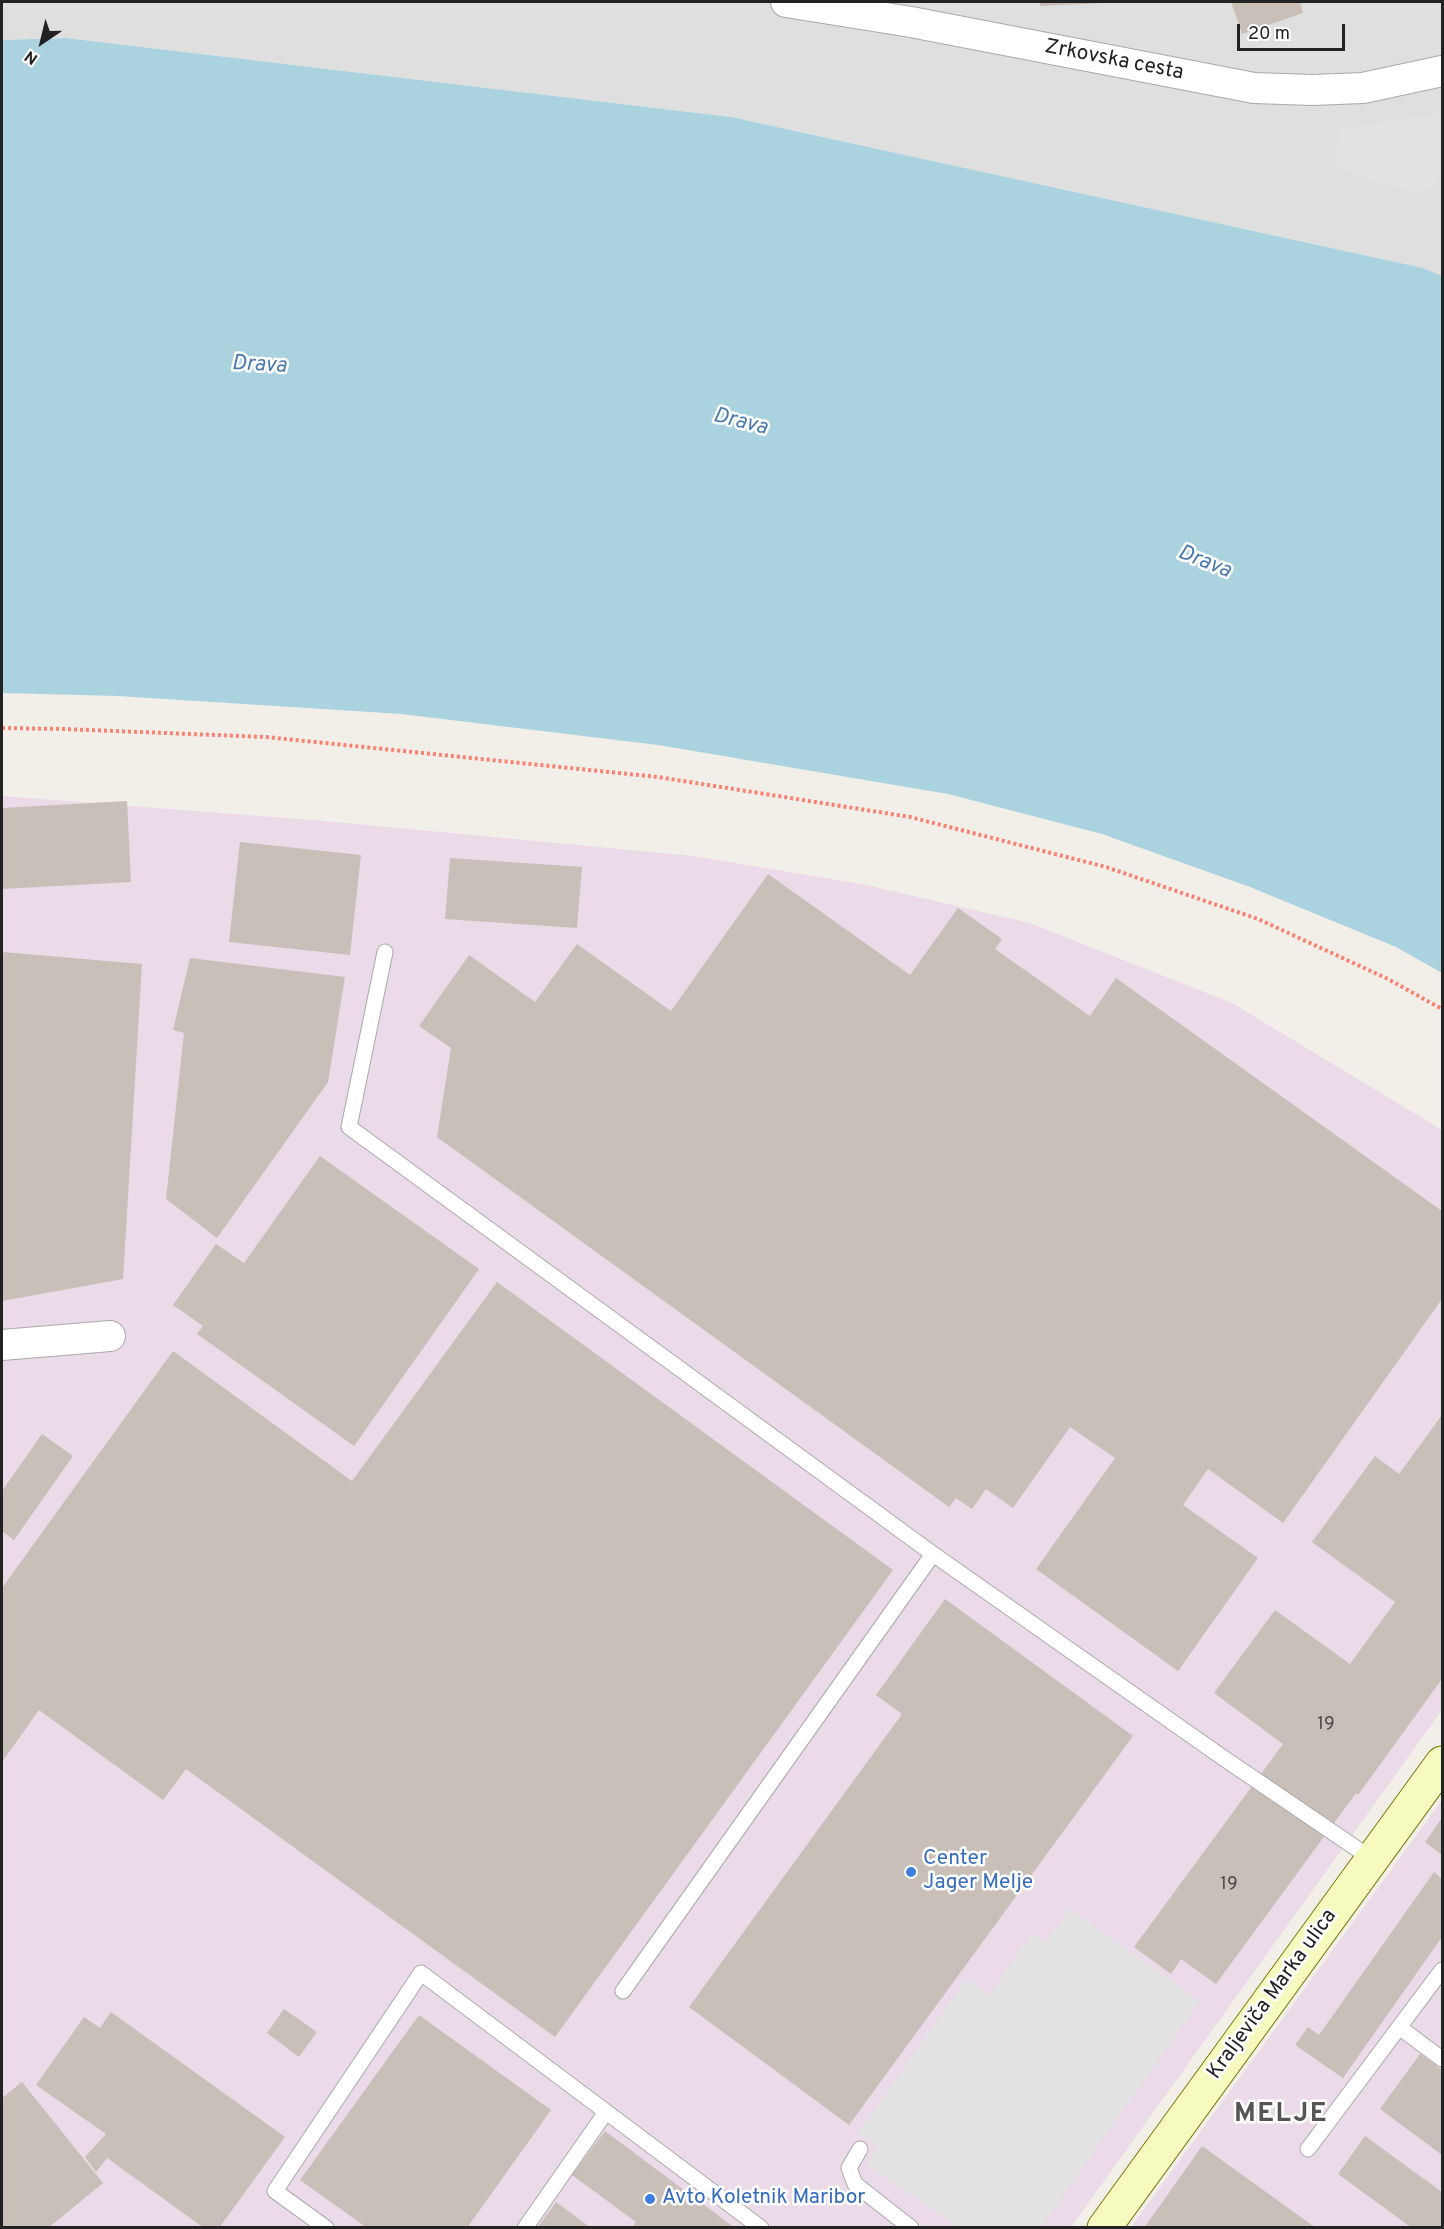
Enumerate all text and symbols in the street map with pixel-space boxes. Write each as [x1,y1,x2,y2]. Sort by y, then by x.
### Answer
north arrow [12,12,72,72]
scale bar [1240,12,1348,50]
text: 20 m [1248,23,1290,46]
street label: Zrkovska cesta [1042,35,1186,87]
text: N [21,45,42,68]
water label: Drava [231,351,287,381]
water label: Drava [710,404,770,442]
water label: Drava [1173,540,1235,586]
house number: 19 [1317,1714,1335,1736]
place label: Center Jager Melje [923,1847,1033,1897]
marker: Center Jager Melje [904,1865,918,1879]
house number: 19 [1220,1874,1238,1896]
street label: Kraljeviča Marka ulica [1203,1905,1343,2085]
district label: MELJE [1234,2100,1328,2132]
place label: Avto Koletnik Maribor [662,2186,865,2212]
marker: Avto Koletnik Maribor [643,2192,657,2206]

